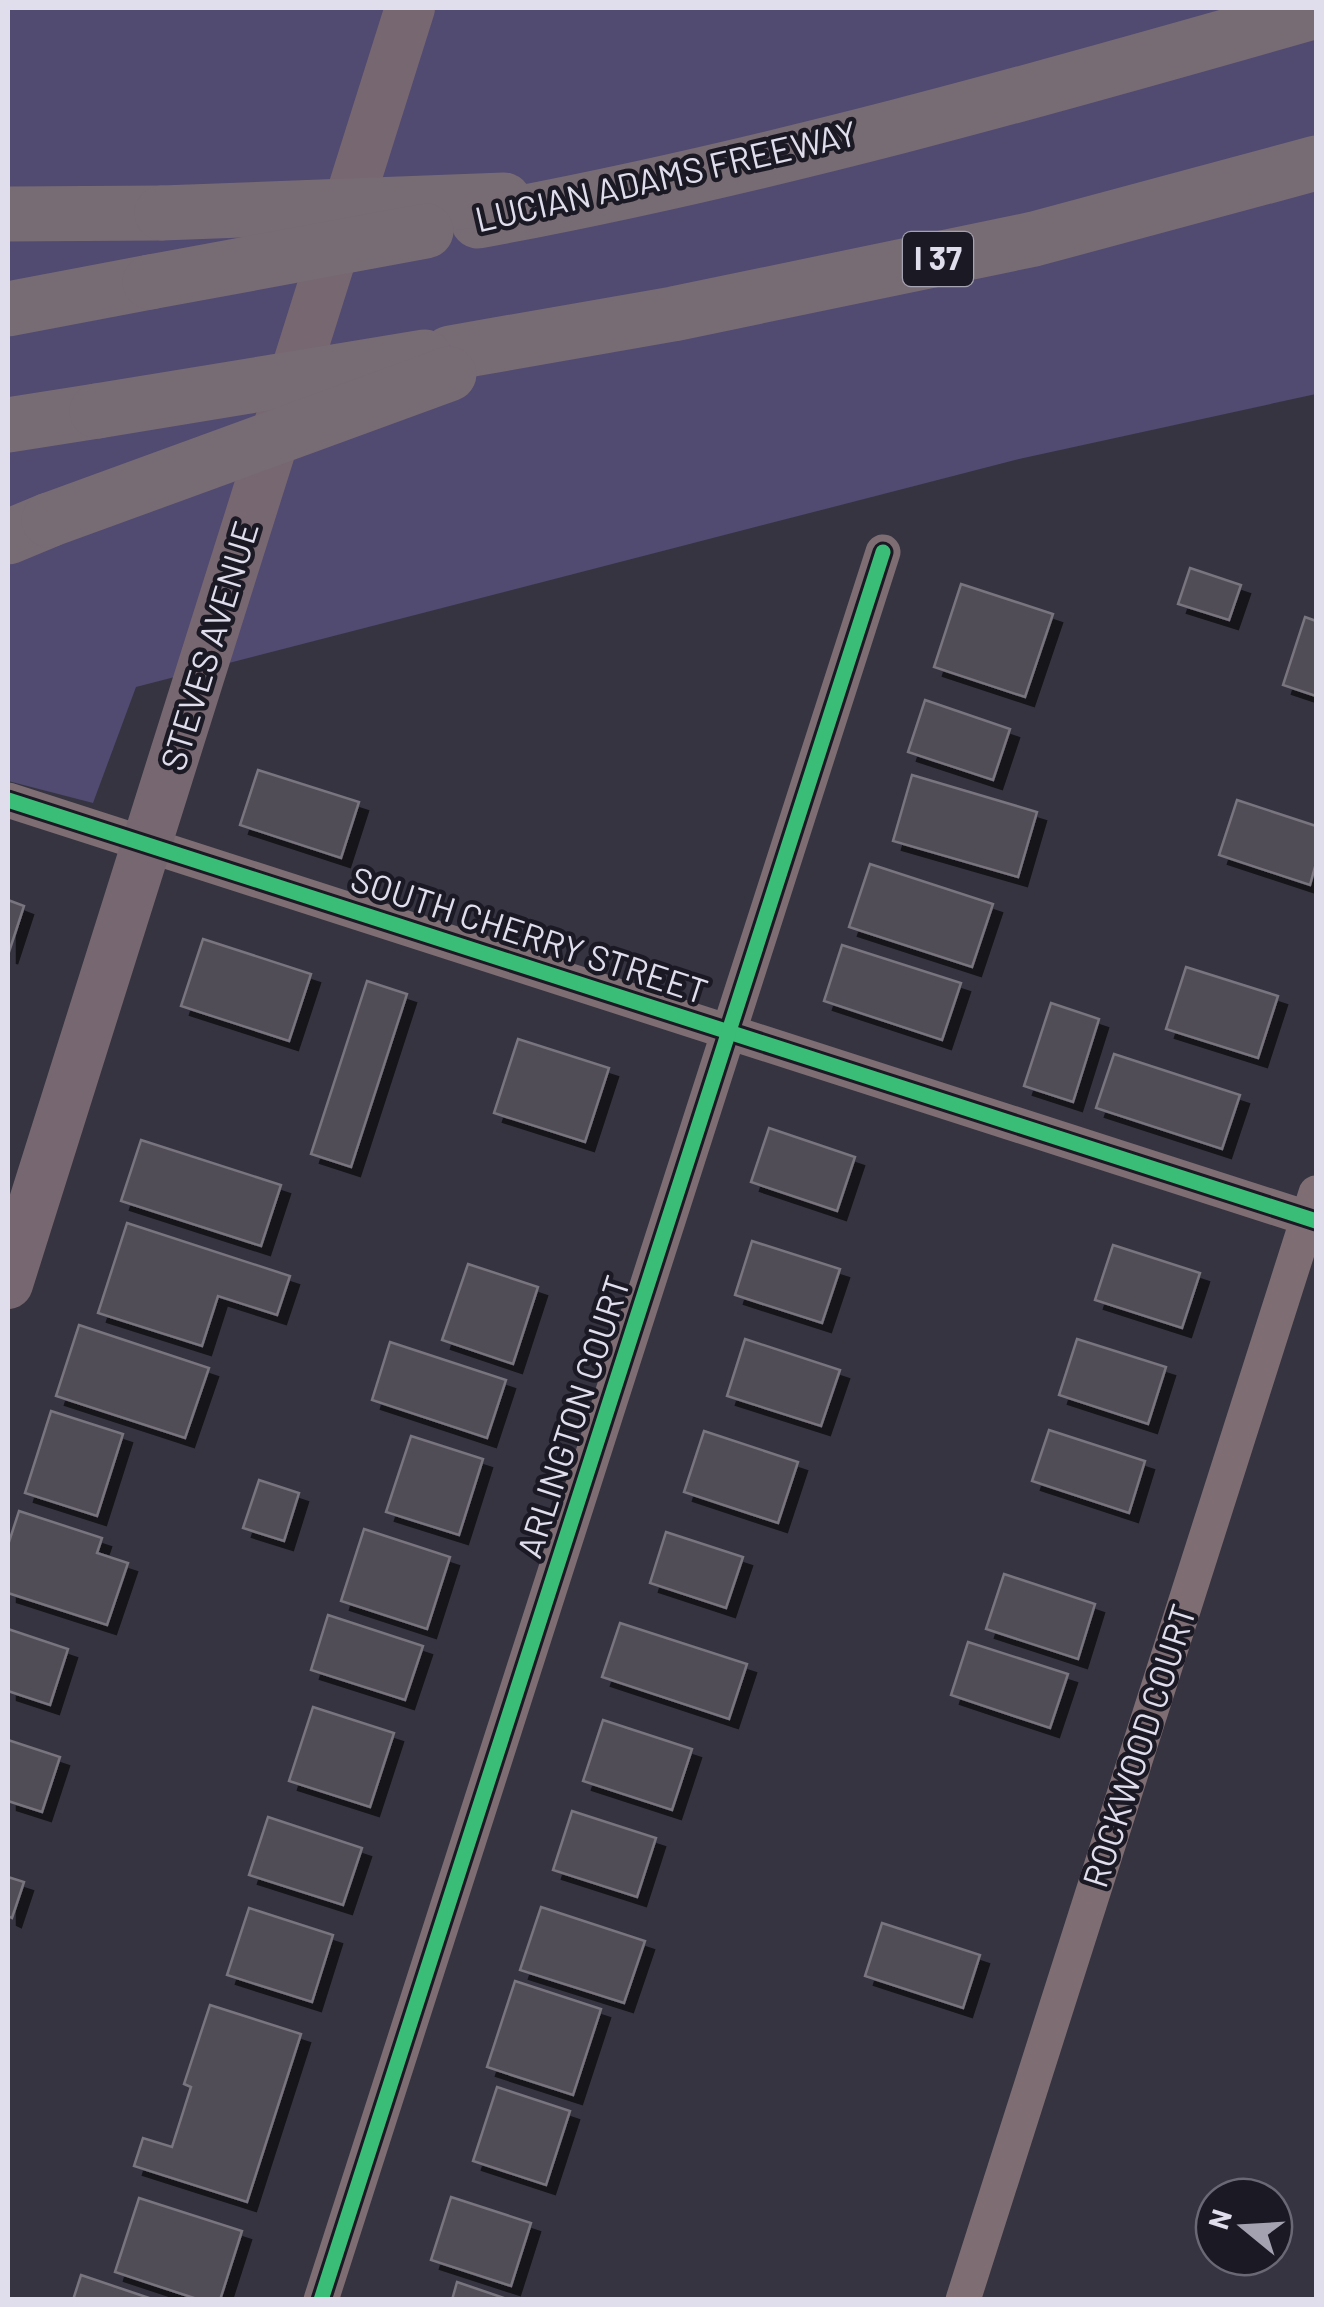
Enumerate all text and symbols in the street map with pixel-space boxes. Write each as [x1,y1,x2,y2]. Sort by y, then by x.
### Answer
street label: LUCIAN ADAMS FREEWAY [471,111,860,239]
road number: I 37 [903,232,973,286]
street label: STEVES AVENUE [150,516,266,775]
street label: SOUTH CHERRY STREET [346,857,713,1012]
street label: ARLINGTON COURT [507,1270,638,1563]
street label: ROCKWOOD COURT [1073,1599,1204,1892]
north arrow [1194,2177,1294,2277]
text: N [1200,2205,1238,2233]

